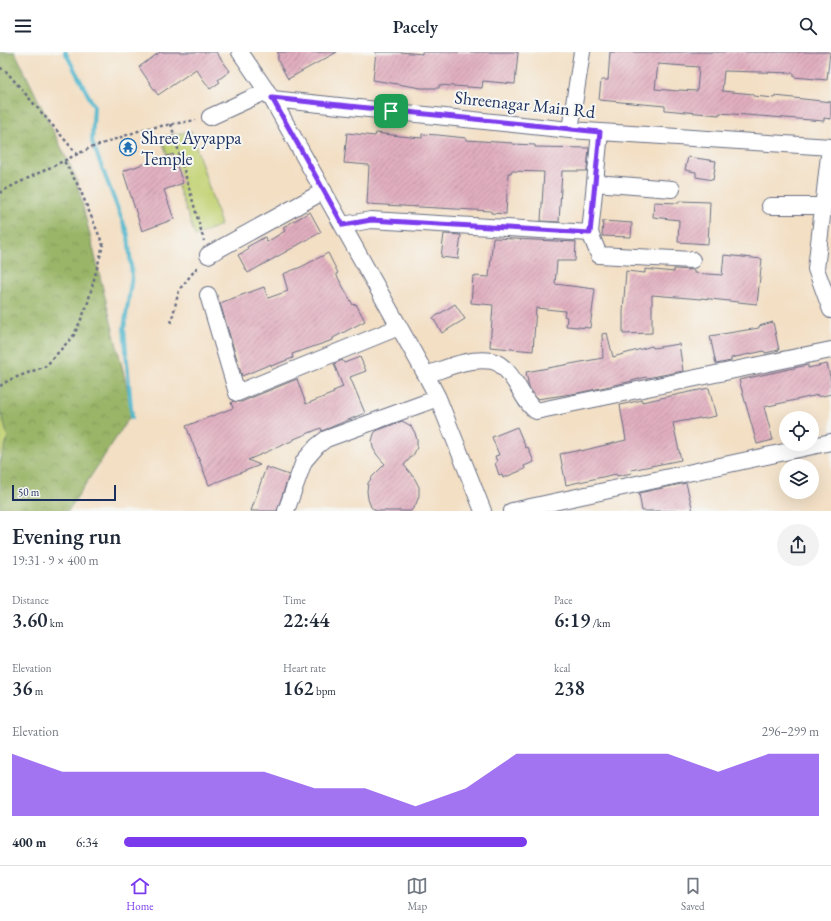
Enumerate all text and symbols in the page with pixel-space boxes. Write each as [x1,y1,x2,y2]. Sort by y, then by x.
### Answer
icon: menu [12,15,34,37]
text: Pacely [393,15,438,38]
icon: search [797,15,819,37]
street label: Shreenagar Main Rd [454,85,597,123]
pin [374,94,408,128]
icon: arrive [380,100,402,122]
place label: Shree Ayyappa Temple [141,126,242,170]
temple icon: Shree Ayyappa Temple [118,137,138,157]
map controls [779,411,819,499]
button: locate [779,411,819,451]
button: layers [779,459,819,499]
scale bar [12,483,116,502]
text: 50 m [18,485,39,499]
text: Evening run [12,522,121,551]
button: share [777,524,819,566]
text: 19:31 · 9 × 400 m [12,552,99,569]
text: Distance [12,593,49,607]
text: Time [283,593,306,607]
text: Pace [554,593,572,607]
text: 3.60 [12,607,48,633]
text: 22:44 [283,607,329,633]
text: 6:19 [554,607,590,633]
text: km [48,616,64,630]
text: /km [590,616,611,630]
text: Elevation [12,661,52,675]
text: Heart rate [283,661,326,675]
text: kcal [554,661,571,675]
text: 36 [12,675,33,701]
text: 162 [283,675,314,701]
text: 238 [554,675,585,701]
text: m [33,684,43,698]
text: bpm [314,684,336,698]
text: Elevation [12,723,59,740]
text: 296–299 m [762,723,819,740]
text: 400 m [12,834,46,851]
text: 6:34 [76,834,98,851]
tab: Home [126,875,154,913]
tab: Map [406,875,428,913]
tab: Saved [681,875,705,913]

